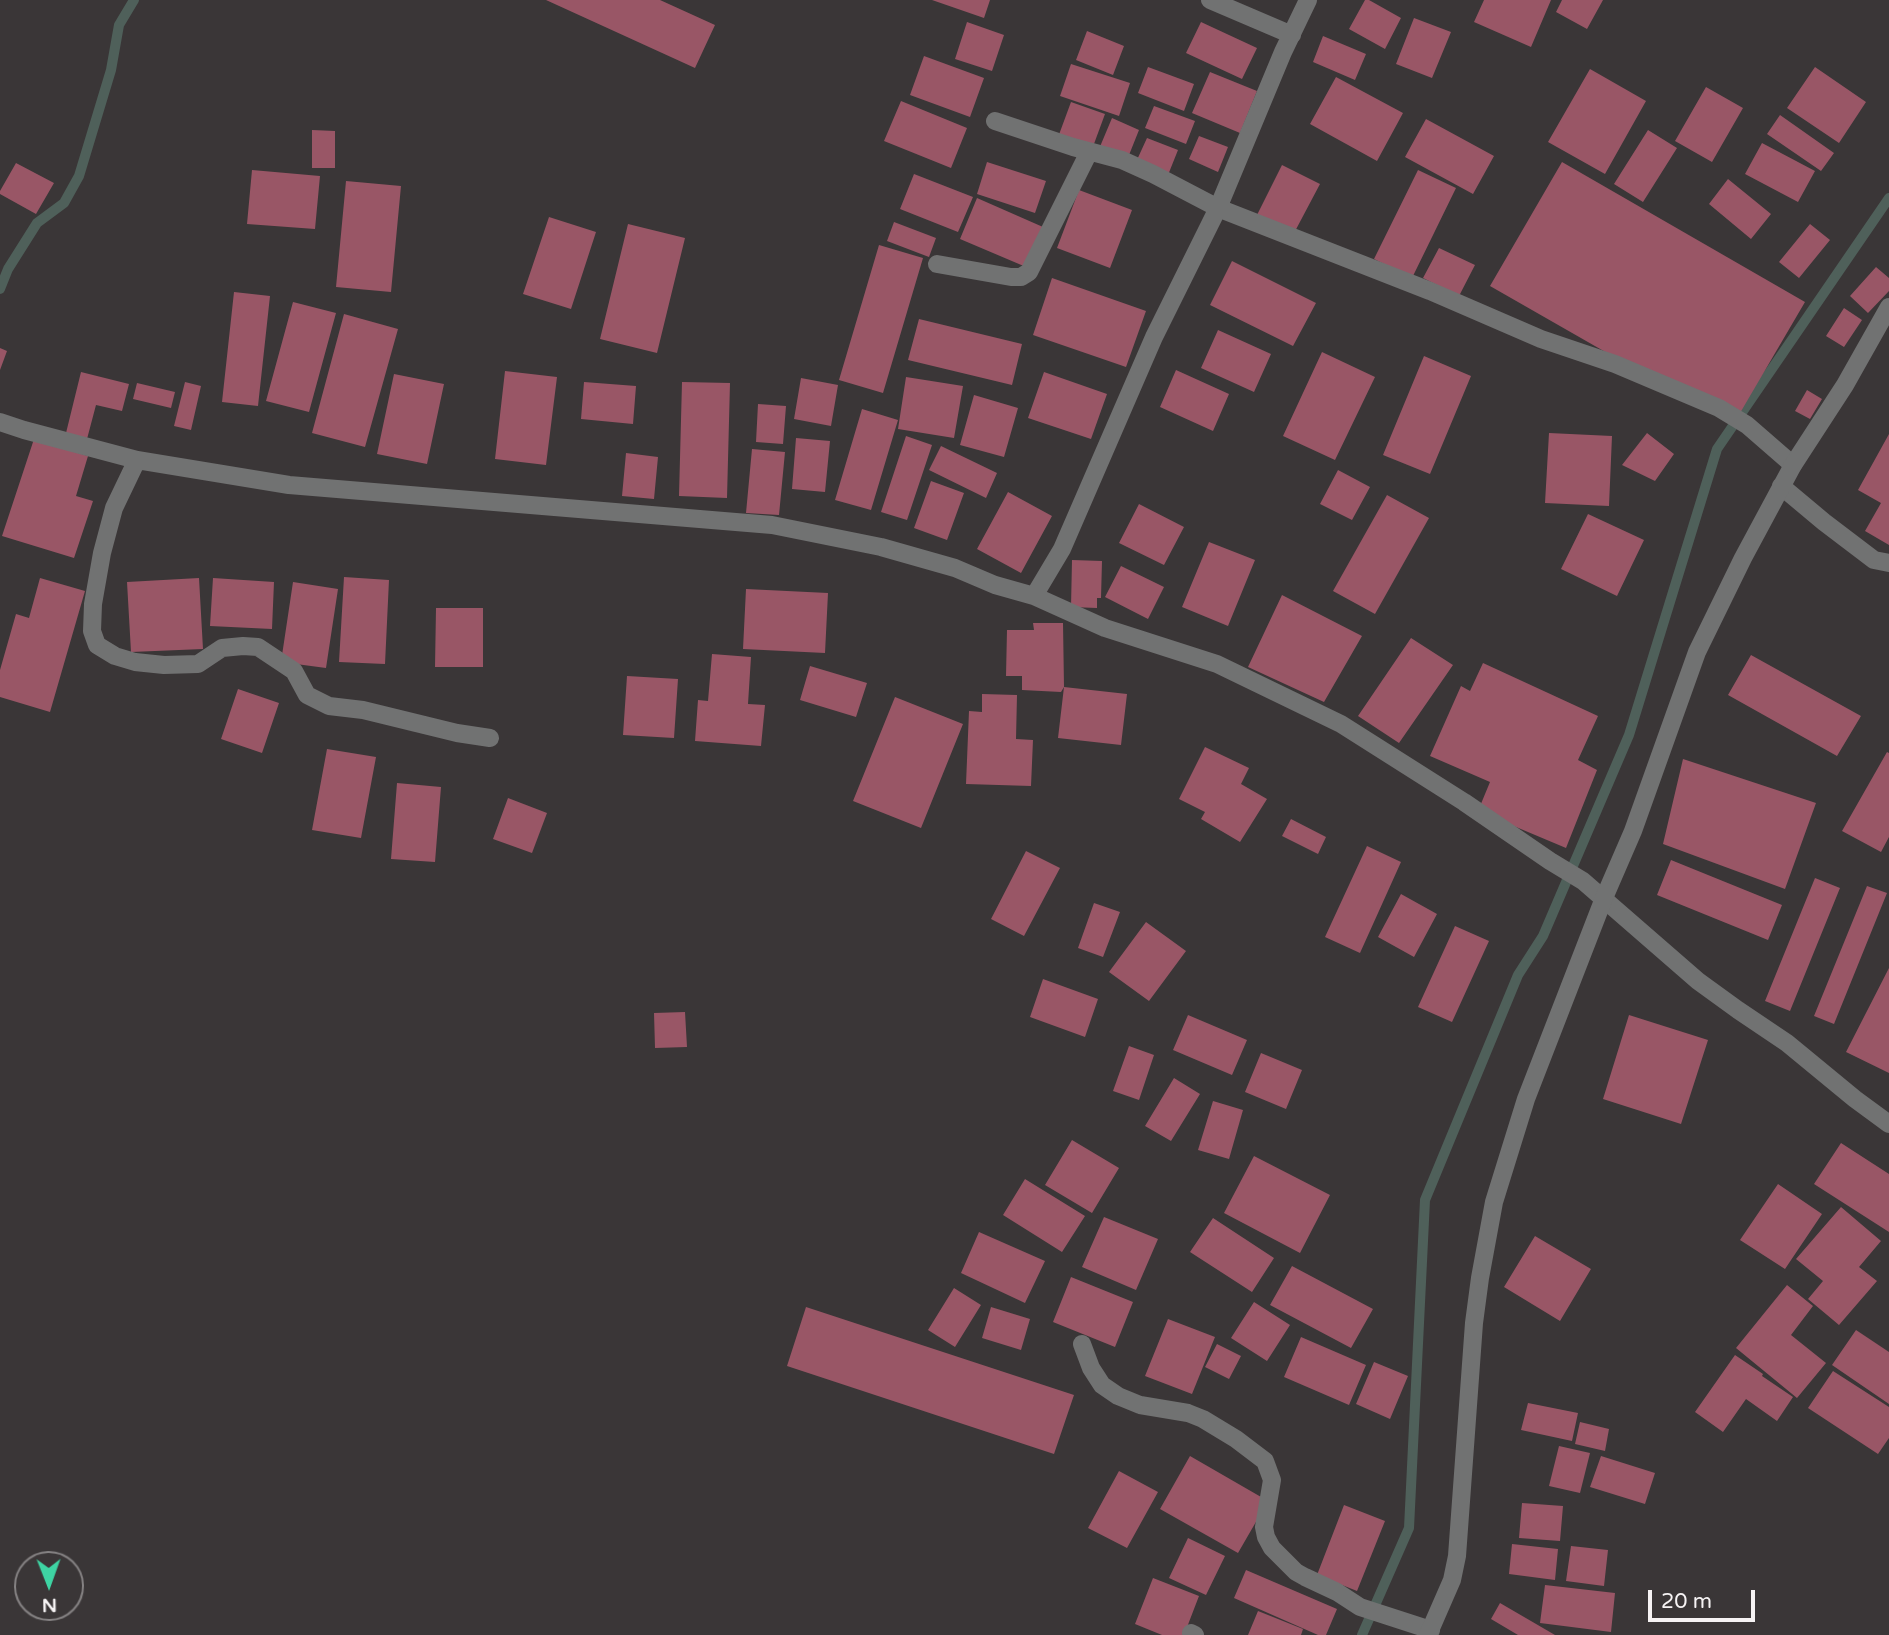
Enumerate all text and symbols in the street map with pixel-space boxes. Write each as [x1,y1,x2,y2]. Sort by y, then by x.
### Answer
north arrow [14,1551,84,1621]
scale bar [1651,1576,1758,1620]
text: 20 m [1661,1589,1712,1614]
text: N [42,1594,57,1616]

